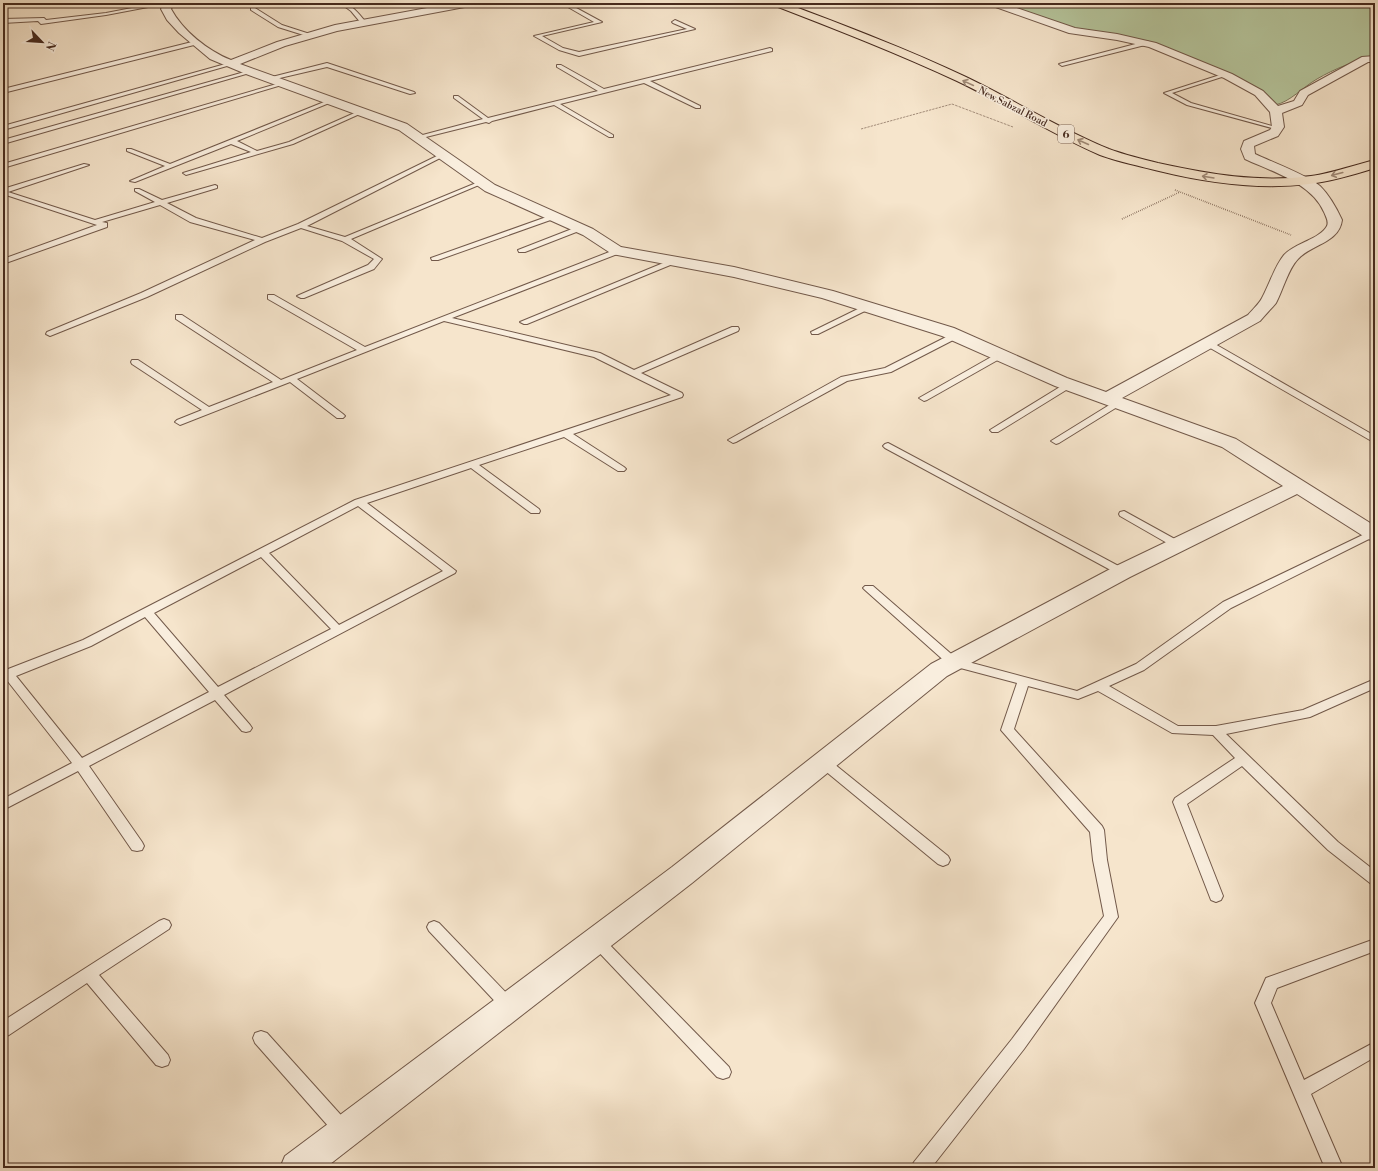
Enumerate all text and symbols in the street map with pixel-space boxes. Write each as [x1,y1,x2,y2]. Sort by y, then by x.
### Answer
north arrow [22,22,62,62]
text: N [42,39,58,53]
one-way arrow [962,79,974,86]
street label: New Sabzal Road [976,84,1049,130]
road number: 6 [1058,125,1074,143]
one-way arrow [1078,138,1090,146]
one-way arrow [1331,171,1344,178]
one-way arrow [1202,173,1215,181]

